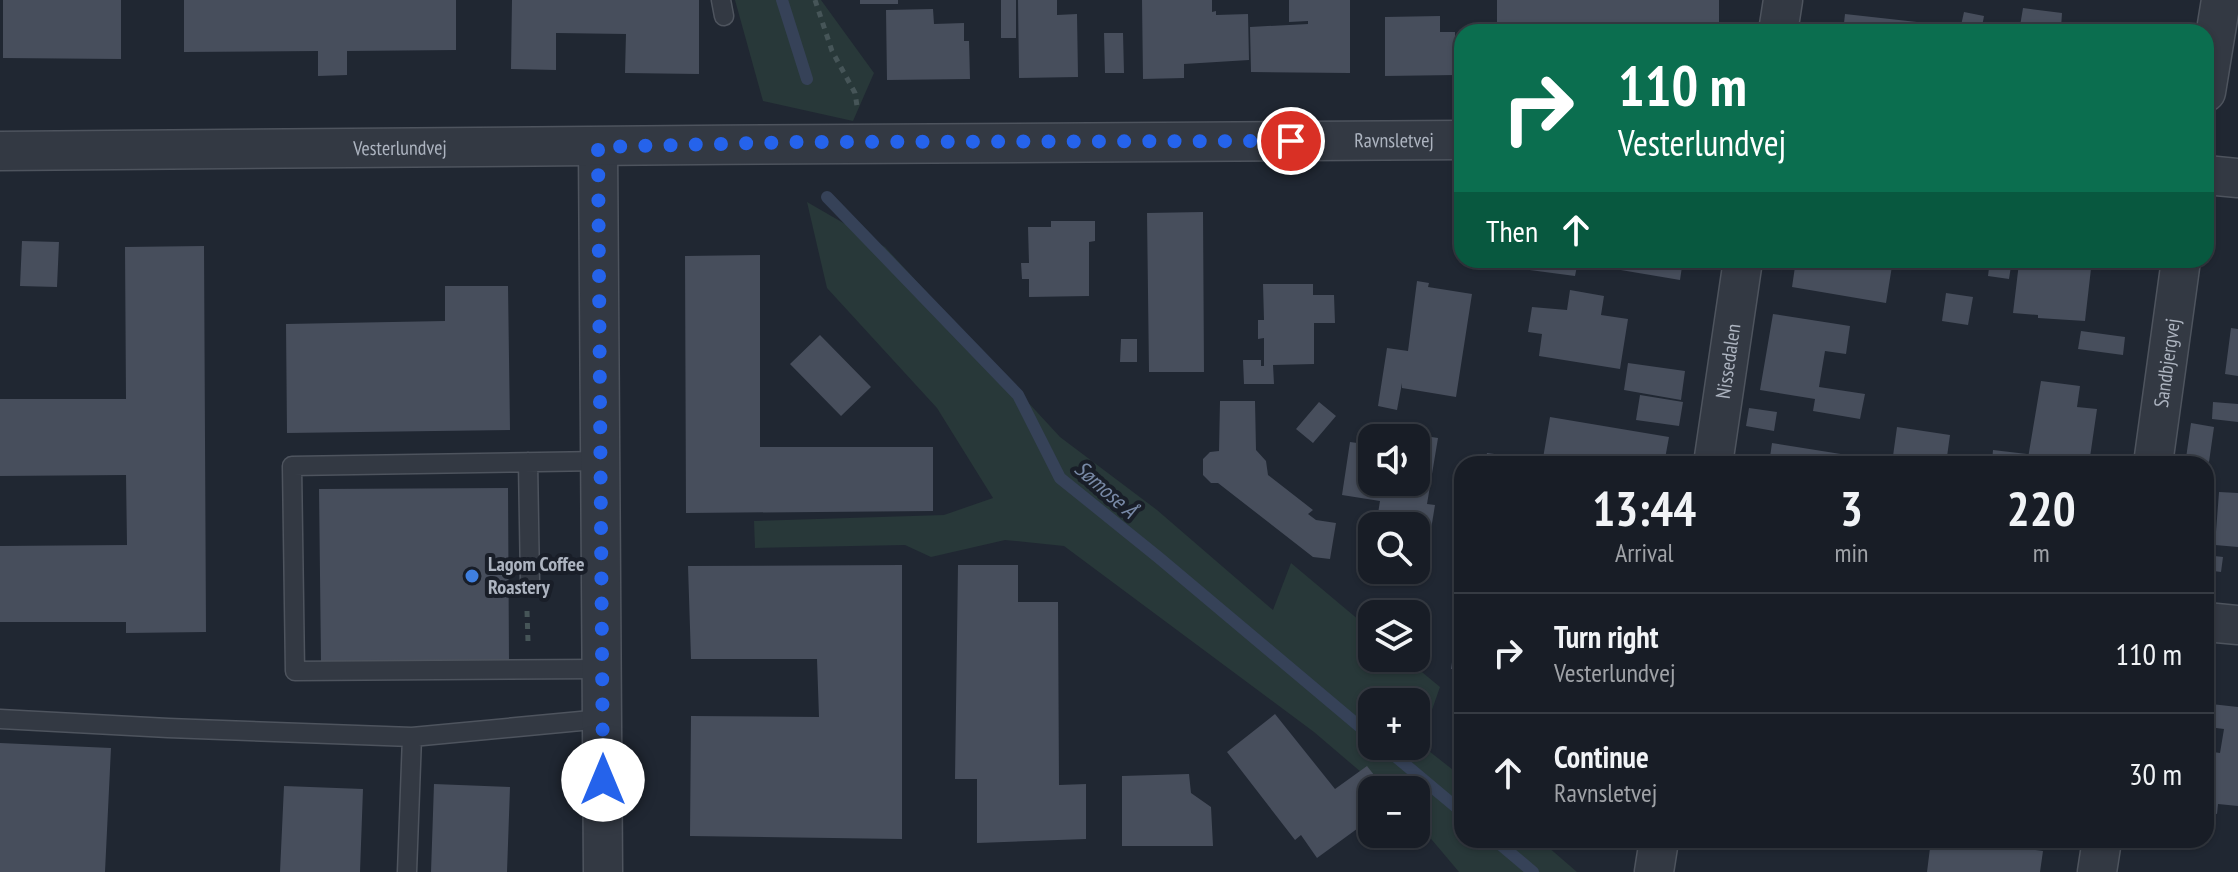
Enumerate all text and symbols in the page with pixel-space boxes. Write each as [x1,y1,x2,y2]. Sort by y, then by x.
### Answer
text: 110 m [1618,49,1747,121]
icon: right [1486,56,1590,160]
pin [1257,107,1325,175]
icon: arrive [1269,119,1313,163]
text: Vesterlundvej [1618,119,1786,166]
street label: Ravnsletvej [1354,127,1434,153]
street label: Vesterlundvej [352,134,447,161]
icon: ahead [1554,208,1598,252]
text: Then [1486,211,1538,250]
street label: Sandbjergvej [2148,317,2186,409]
street label: Nissedalen [1710,322,1746,400]
map controls [1358,424,1430,848]
button: sound [1358,424,1430,496]
water label: Sømose Å [1069,454,1144,525]
text: 13:44 [1592,477,1696,539]
text: 3 [1840,477,1863,539]
text: 220 [2007,477,2076,539]
button: search [1358,512,1430,584]
text: Arrival [1615,536,1674,569]
text: min [1834,536,1868,569]
text: m [2033,536,2050,569]
place label: Lagom Coffee Roastery [488,551,585,600]
marker: Lagom Coffee Roastery [463,567,481,585]
button: layers [1358,600,1430,672]
text: Turn right [1554,617,1658,656]
icon: right [1486,631,1530,675]
text: 110 m [2116,634,2182,673]
text: Vesterlundvej [1554,656,1676,689]
button: + [1358,688,1430,760]
text: Continue [1554,737,1649,776]
position arrow [561,738,645,822]
icon: ahead [1486,751,1530,795]
text: 30 m [2129,754,2182,793]
button: − [1358,776,1430,848]
text: Ravnsletvej [1554,776,1657,809]

